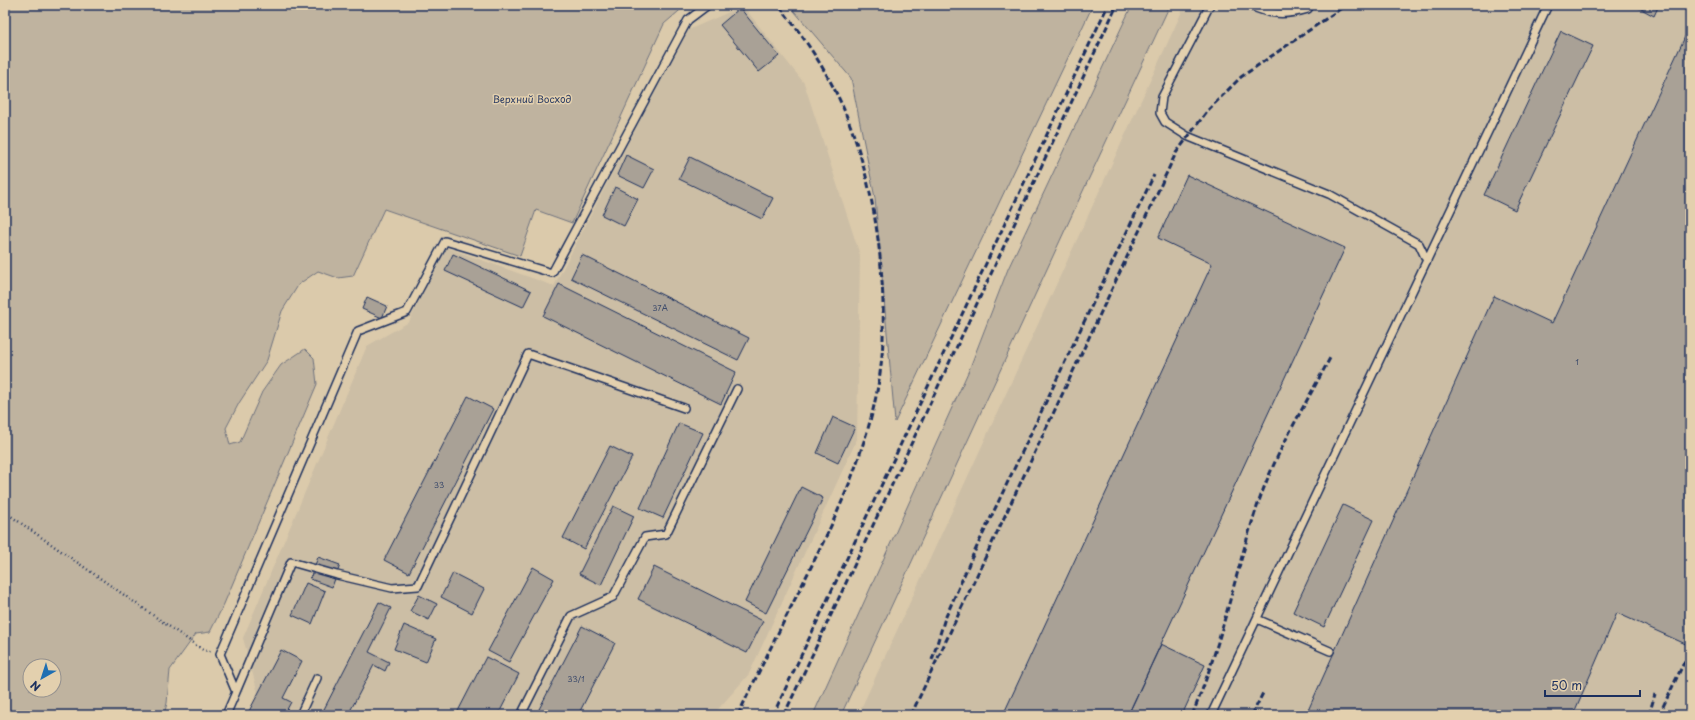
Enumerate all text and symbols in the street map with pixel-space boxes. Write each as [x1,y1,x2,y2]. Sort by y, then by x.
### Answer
park label: Верхний Восход [493,91,571,106]
house number: 37А [652,302,668,314]
house number: 1 [1575,356,1579,368]
house number: 33 [434,479,444,491]
north arrow [22,658,62,698]
scale bar [1545,672,1640,698]
house number: 33/1 [567,673,585,685]
text: 50 m [1551,676,1582,694]
text: N [26,677,44,696]

